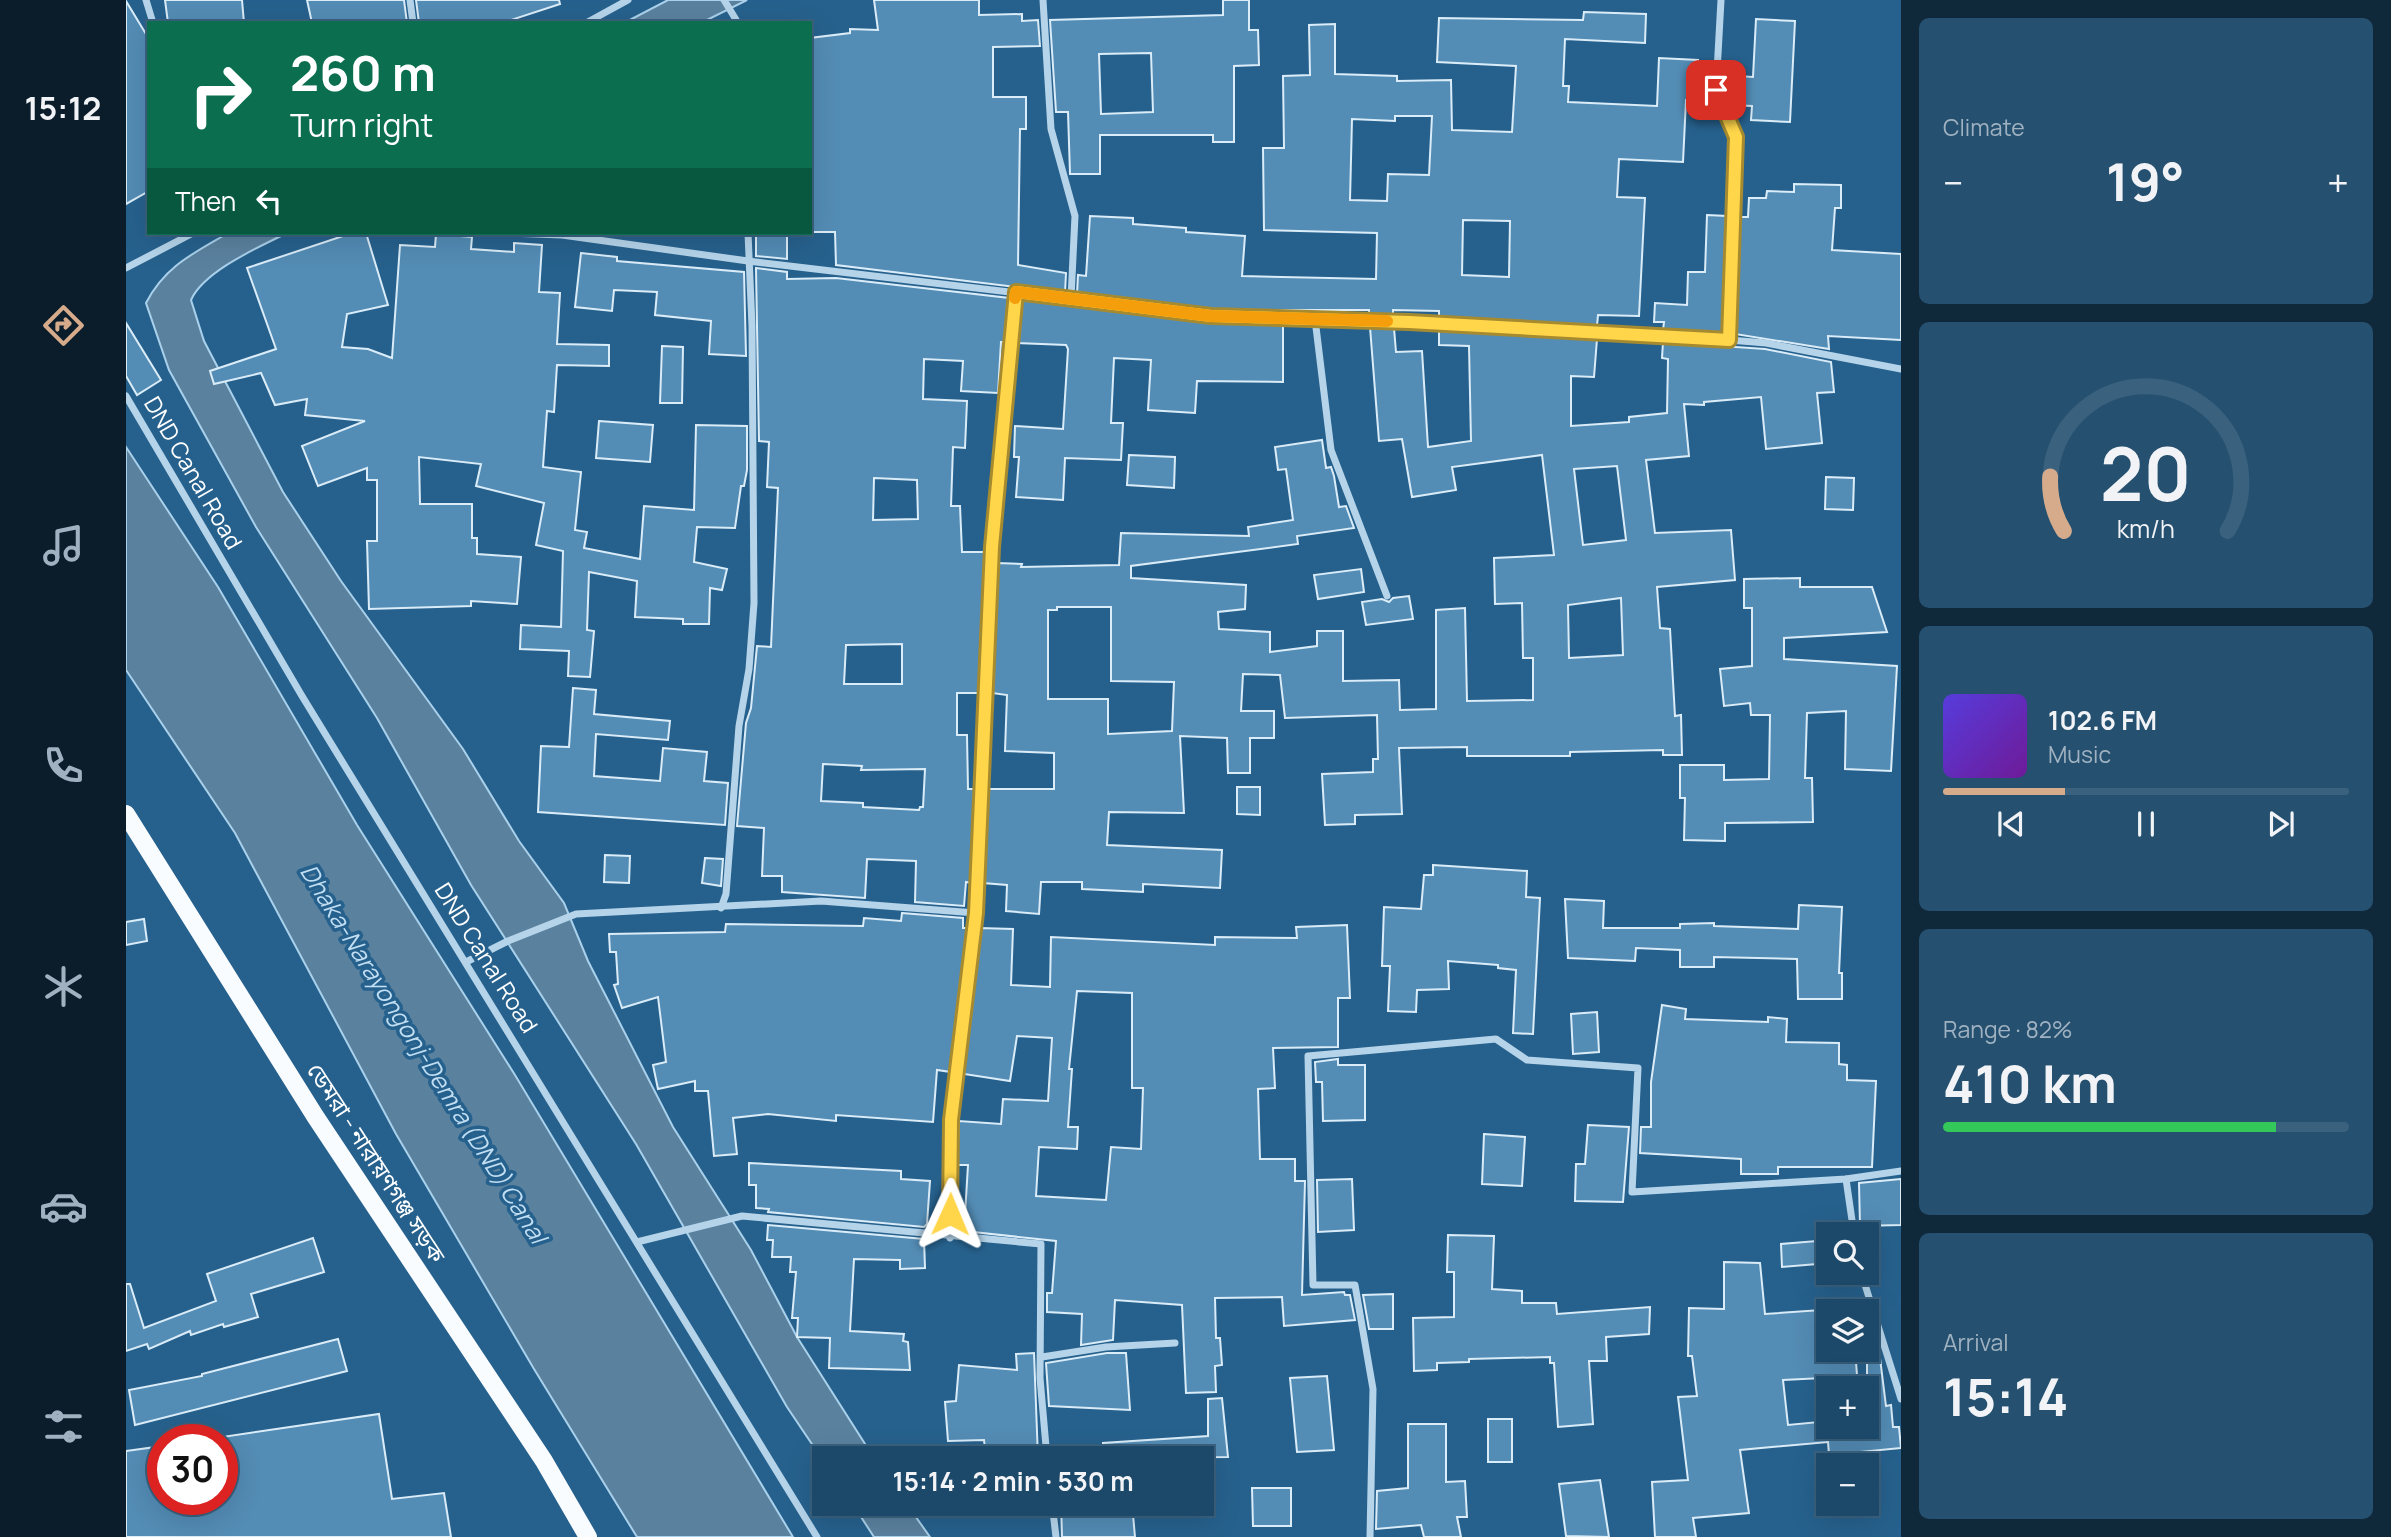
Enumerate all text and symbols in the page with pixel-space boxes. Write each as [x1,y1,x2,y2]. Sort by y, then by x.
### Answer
text: 260 m [290,39,436,106]
icon: right [175,49,266,140]
pin [1686,60,1746,120]
icon: arrive [1697,71,1735,109]
text: 15:12 [25,86,101,130]
text: Turn right [290,103,433,147]
text: Climate [1943,111,2025,143]
text: 19° [2106,146,2185,217]
text: − [1943,156,1964,208]
text: + [2327,156,2349,208]
icon: left [250,182,288,220]
text: Then [175,183,236,219]
icon: directions [39,301,88,350]
street label: DND Canal Road [137,390,251,555]
text: 20 [2100,423,2192,523]
text: km/h [2117,510,2175,545]
icon: music [39,521,88,570]
text: 102.6 FM [2048,702,2157,738]
text: Music [2048,738,2111,770]
icon: phone [39,741,88,790]
icon: previous [1992,805,2030,843]
icon: pause [2127,805,2165,843]
icon: next [2262,805,2300,843]
water label: Dhaka-Narayongonj-Demra (DND) Canal [293,857,557,1252]
street label: DND Canal Road [428,876,546,1039]
icon: climate [39,962,88,1011]
text: Range · 82% [1943,1013,2073,1045]
text: 410 km [1943,1048,2117,1119]
street label: ডেমরা - নারায়ণগঞ্জ সড়ক [300,1056,454,1269]
position arrow [913,1177,987,1251]
icon: car [39,1182,88,1231]
map controls [1816,1222,1879,1516]
button: search [1816,1222,1879,1285]
button: layers [1816,1299,1879,1362]
text: Arrival [1943,1326,2009,1358]
text: 15:14 [1943,1361,2068,1432]
button: + [1816,1376,1879,1439]
icon: filters [39,1402,88,1451]
speed limit sign: 30 [147,1424,238,1515]
button: − [1816,1453,1879,1516]
text: 15:14 · 2 min · 530 m [892,1463,1134,1499]

